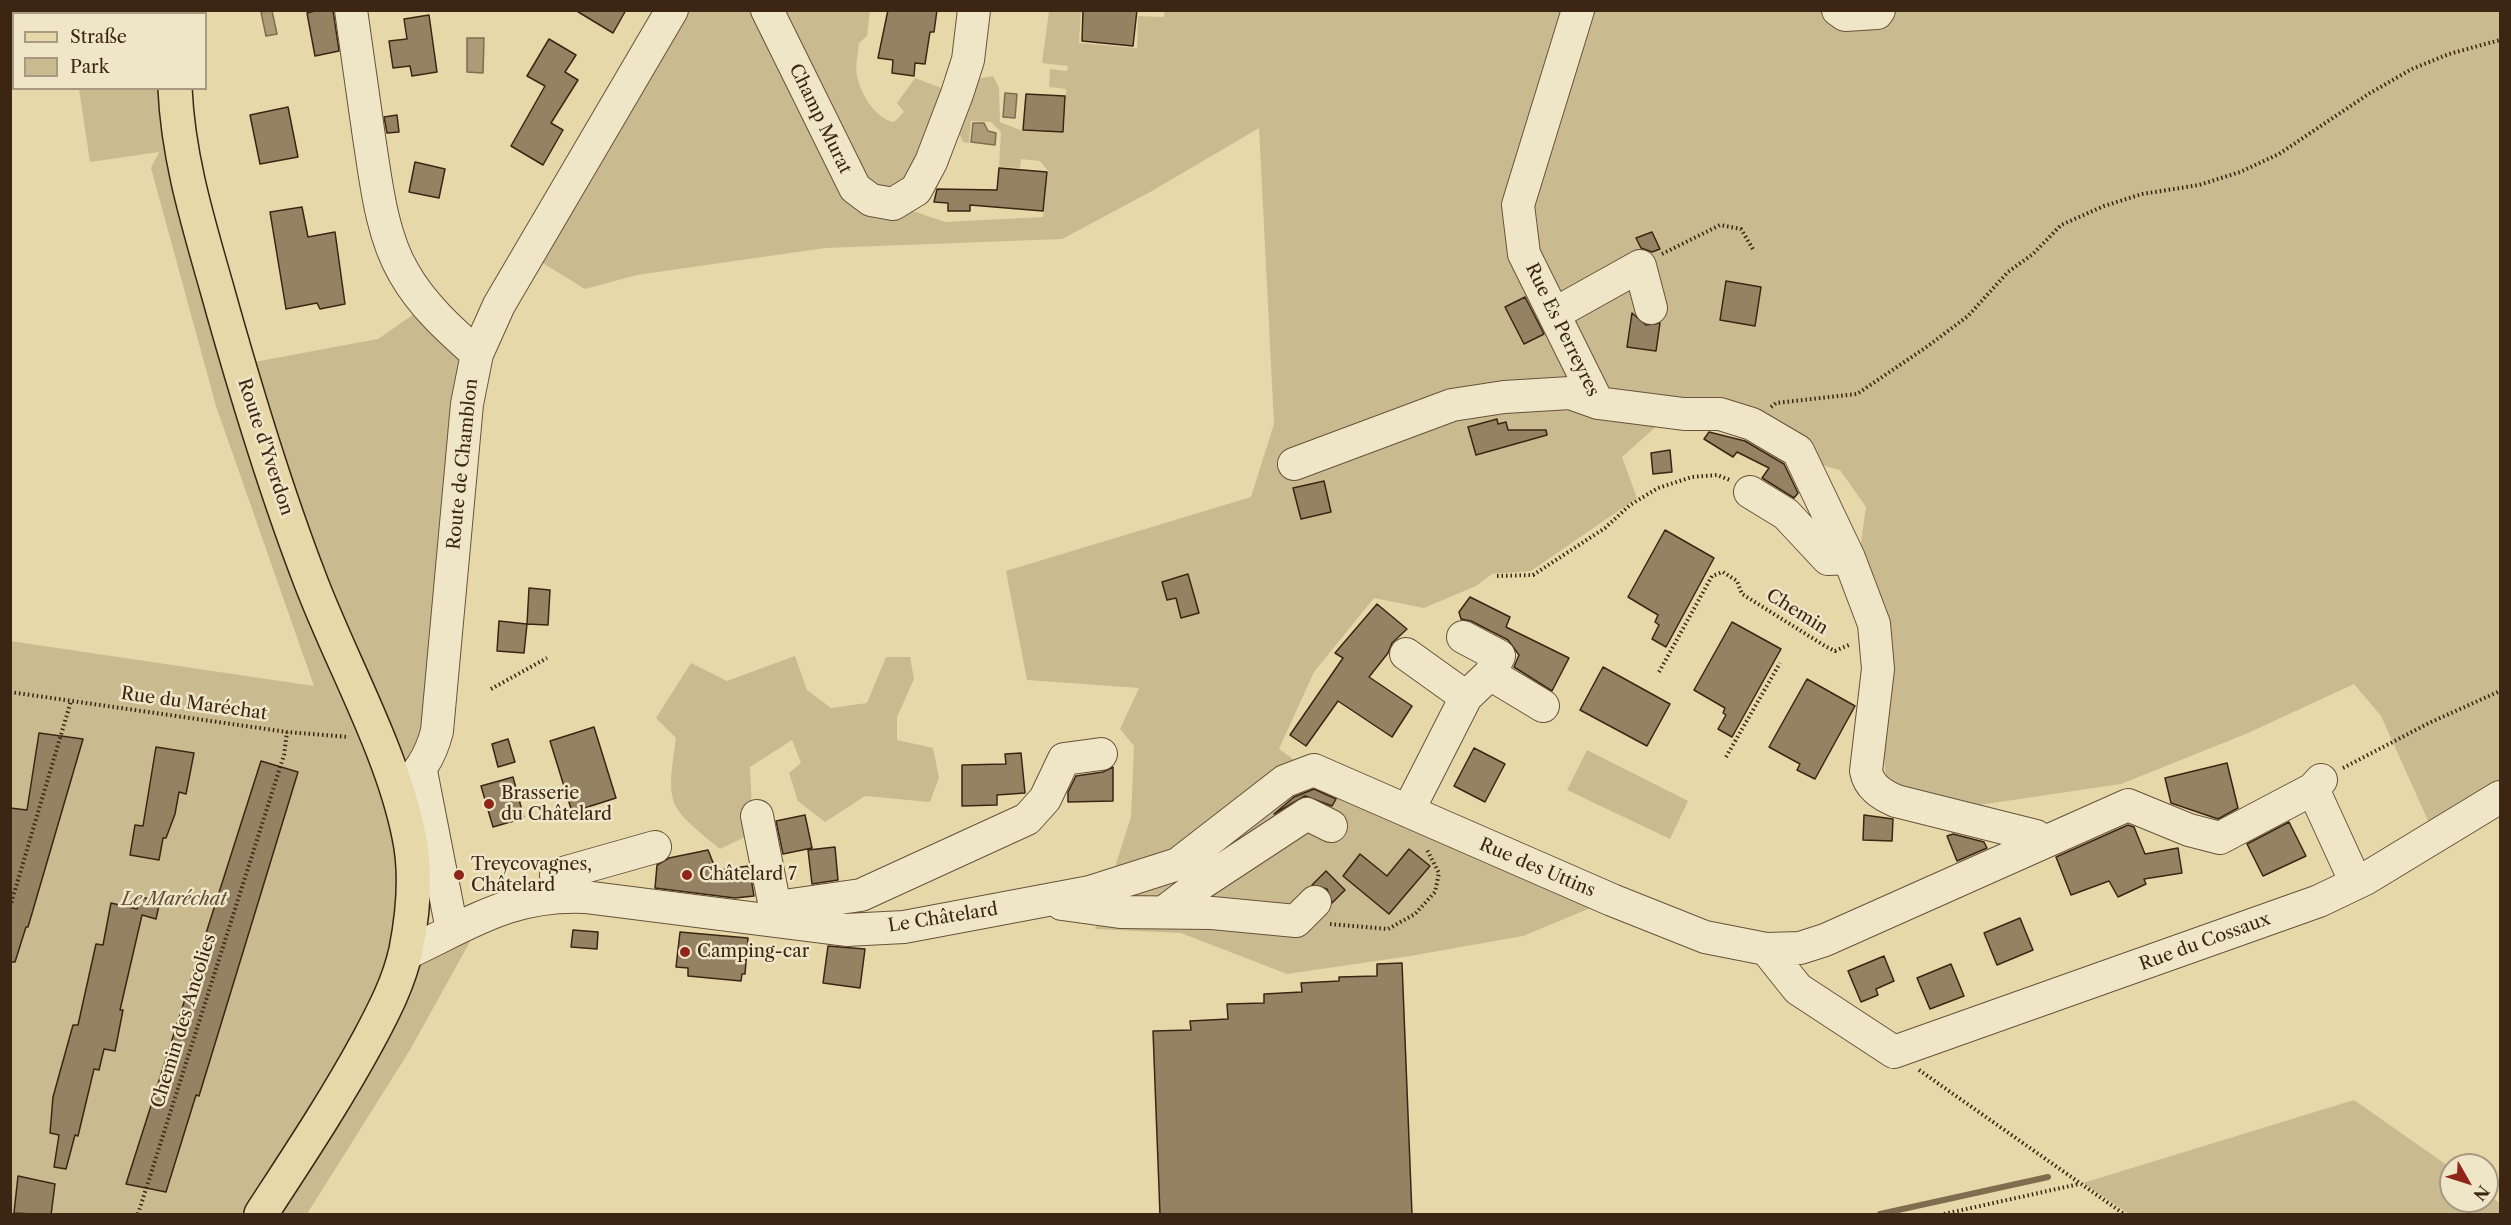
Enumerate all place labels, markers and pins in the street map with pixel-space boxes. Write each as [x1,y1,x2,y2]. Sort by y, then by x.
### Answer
place label: Brasserie du Châtelard [501,783,612,826]
marker: Brasserie du Châtelard [482,797,496,811]
place label: Treycovagnes, Châtelard [471,854,592,896]
place label: Châtelard 7 [699,864,797,886]
marker: Treycovagnes, Châtelard [452,868,466,882]
marker: Châtelard 7 [680,868,694,882]
place label: Camping-car [697,941,809,963]
marker: Camping-car [678,945,692,959]

